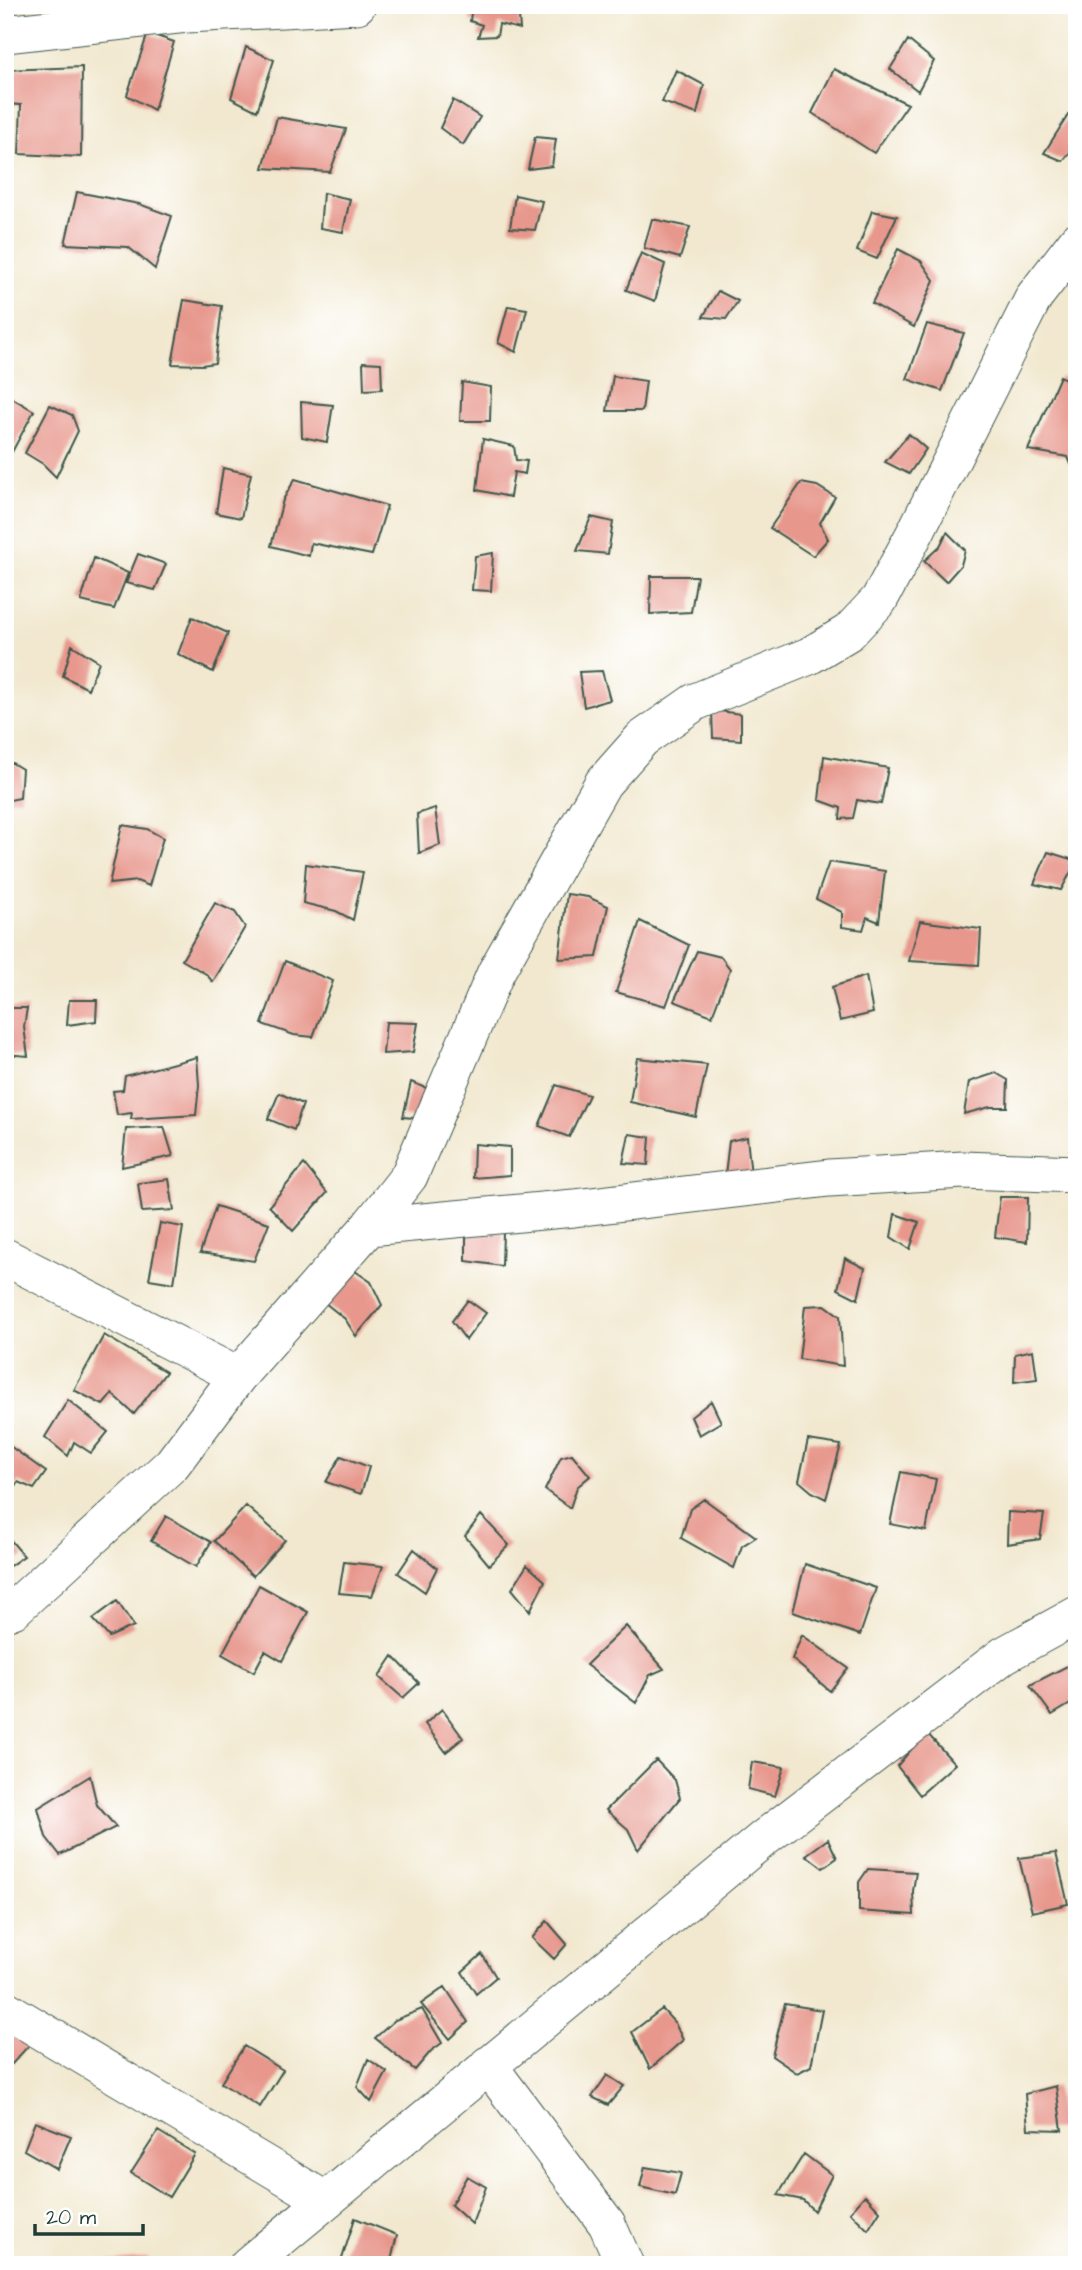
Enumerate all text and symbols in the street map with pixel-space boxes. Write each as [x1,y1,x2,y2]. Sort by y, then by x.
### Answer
scale bar [35,2193,144,2237]
text: 20 m [46,2203,97,2232]

